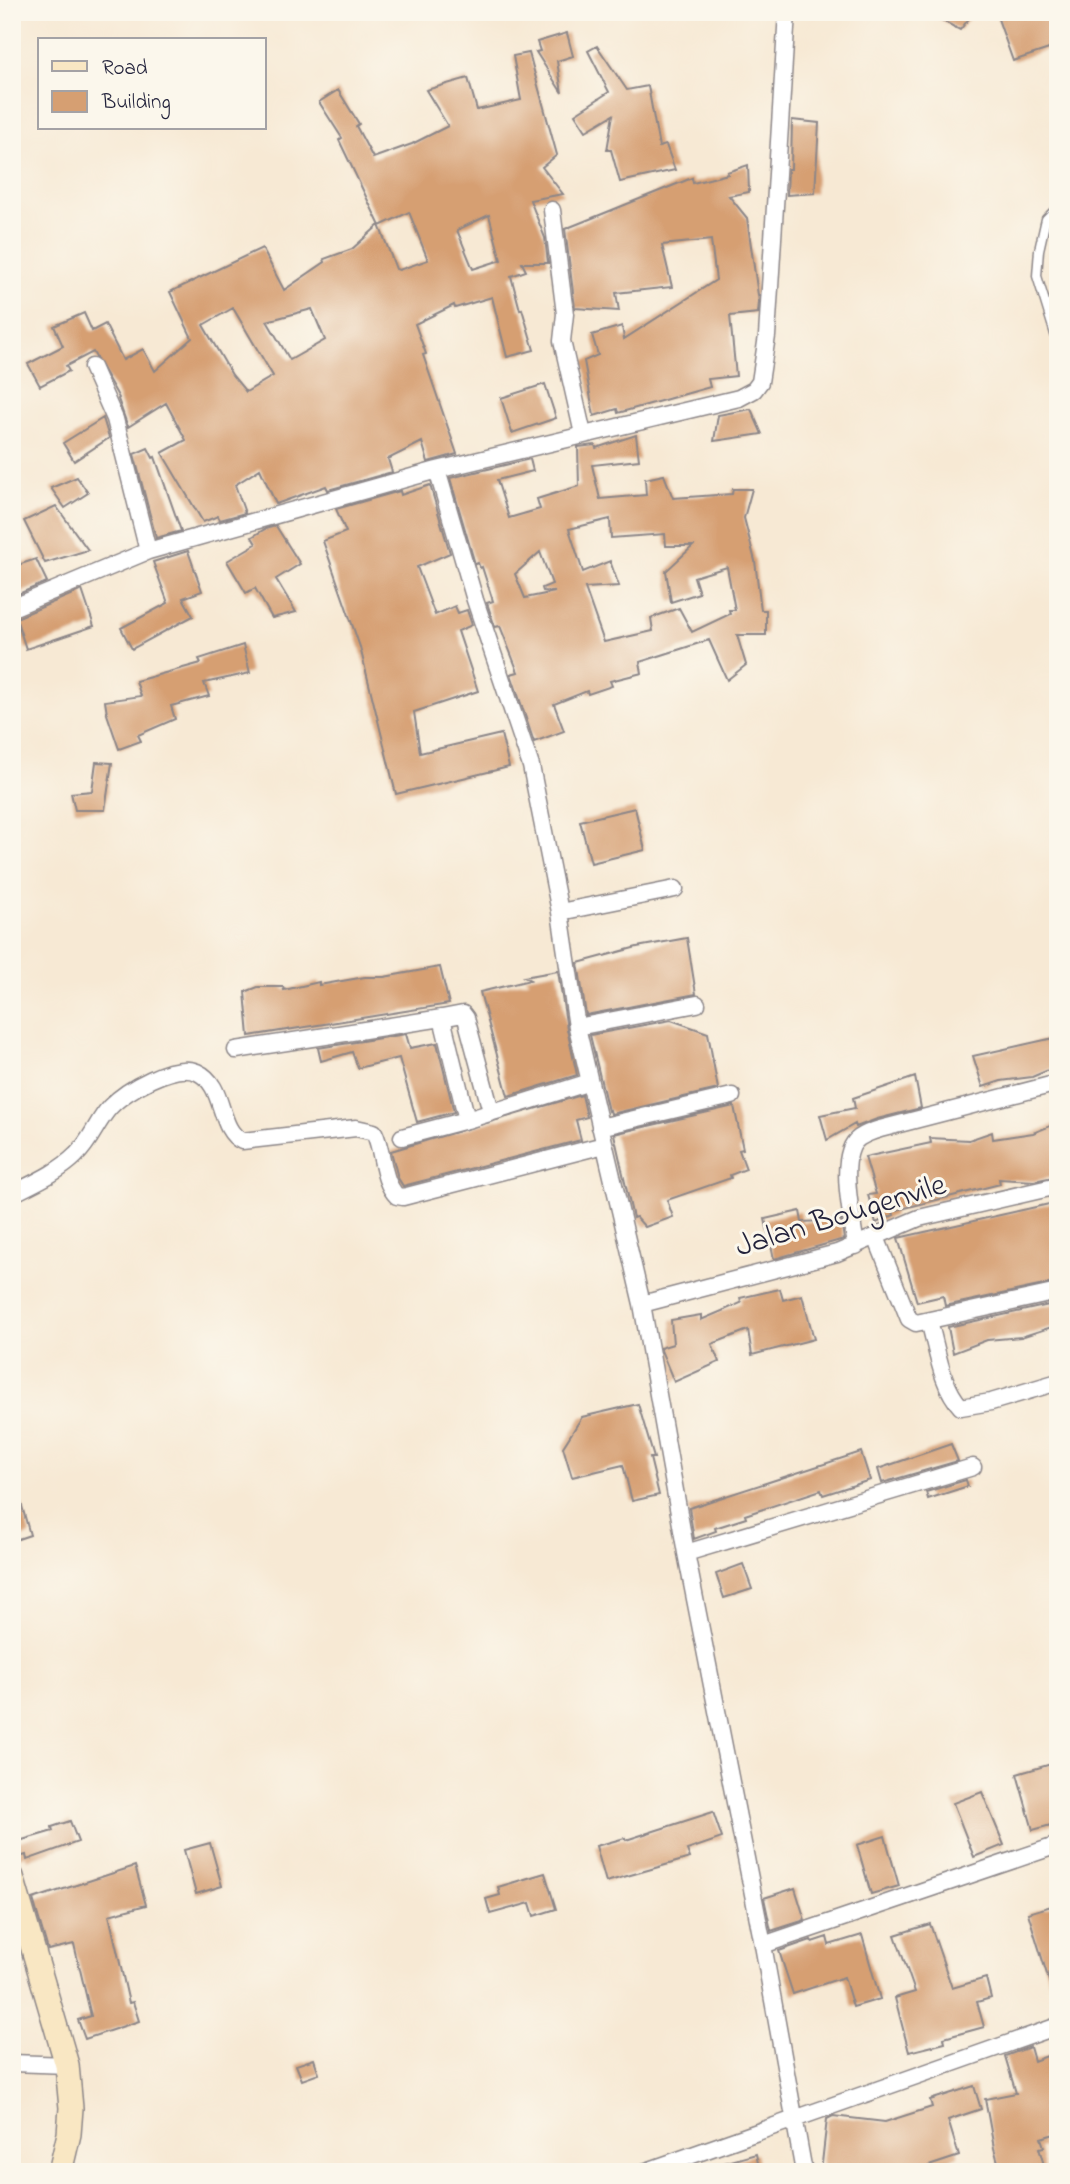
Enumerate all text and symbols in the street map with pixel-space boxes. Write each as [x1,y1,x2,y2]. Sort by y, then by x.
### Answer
legend [38,38,266,130]
text: Road [102,54,148,84]
text: Building [101,88,171,120]
street label: Jalan Bougenvile [730,1162,953,1271]

